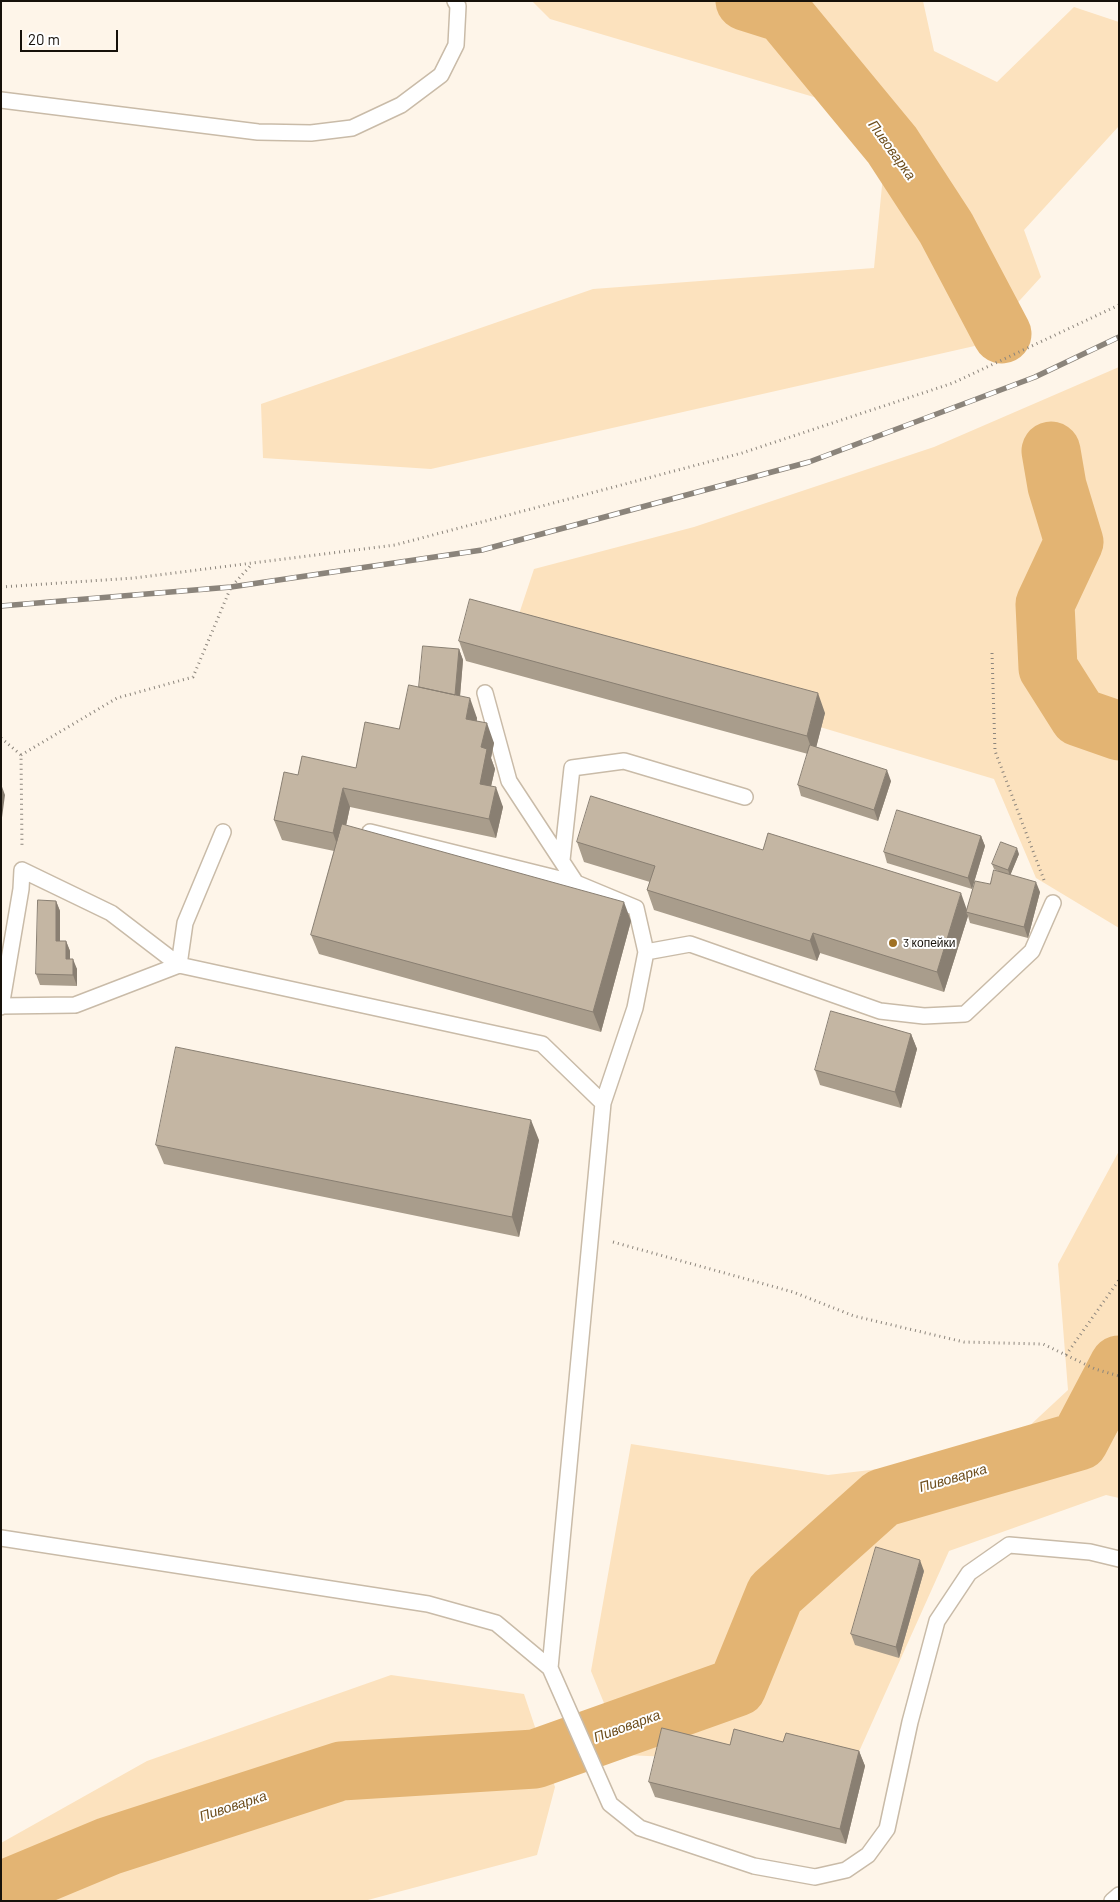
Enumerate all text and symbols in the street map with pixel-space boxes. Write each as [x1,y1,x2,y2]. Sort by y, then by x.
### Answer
scale bar [22,20,120,52]
text: 20 m [28,30,60,48]
water label: Пивоварка [865,117,919,183]
place label: 3 копейки [903,936,955,950]
marker: 3 копейки [887,937,899,949]
water label: Пивоварка [917,1460,989,1496]
water label: Пивоварка [591,1706,663,1746]
water label: Пивоварка [197,1787,269,1825]

